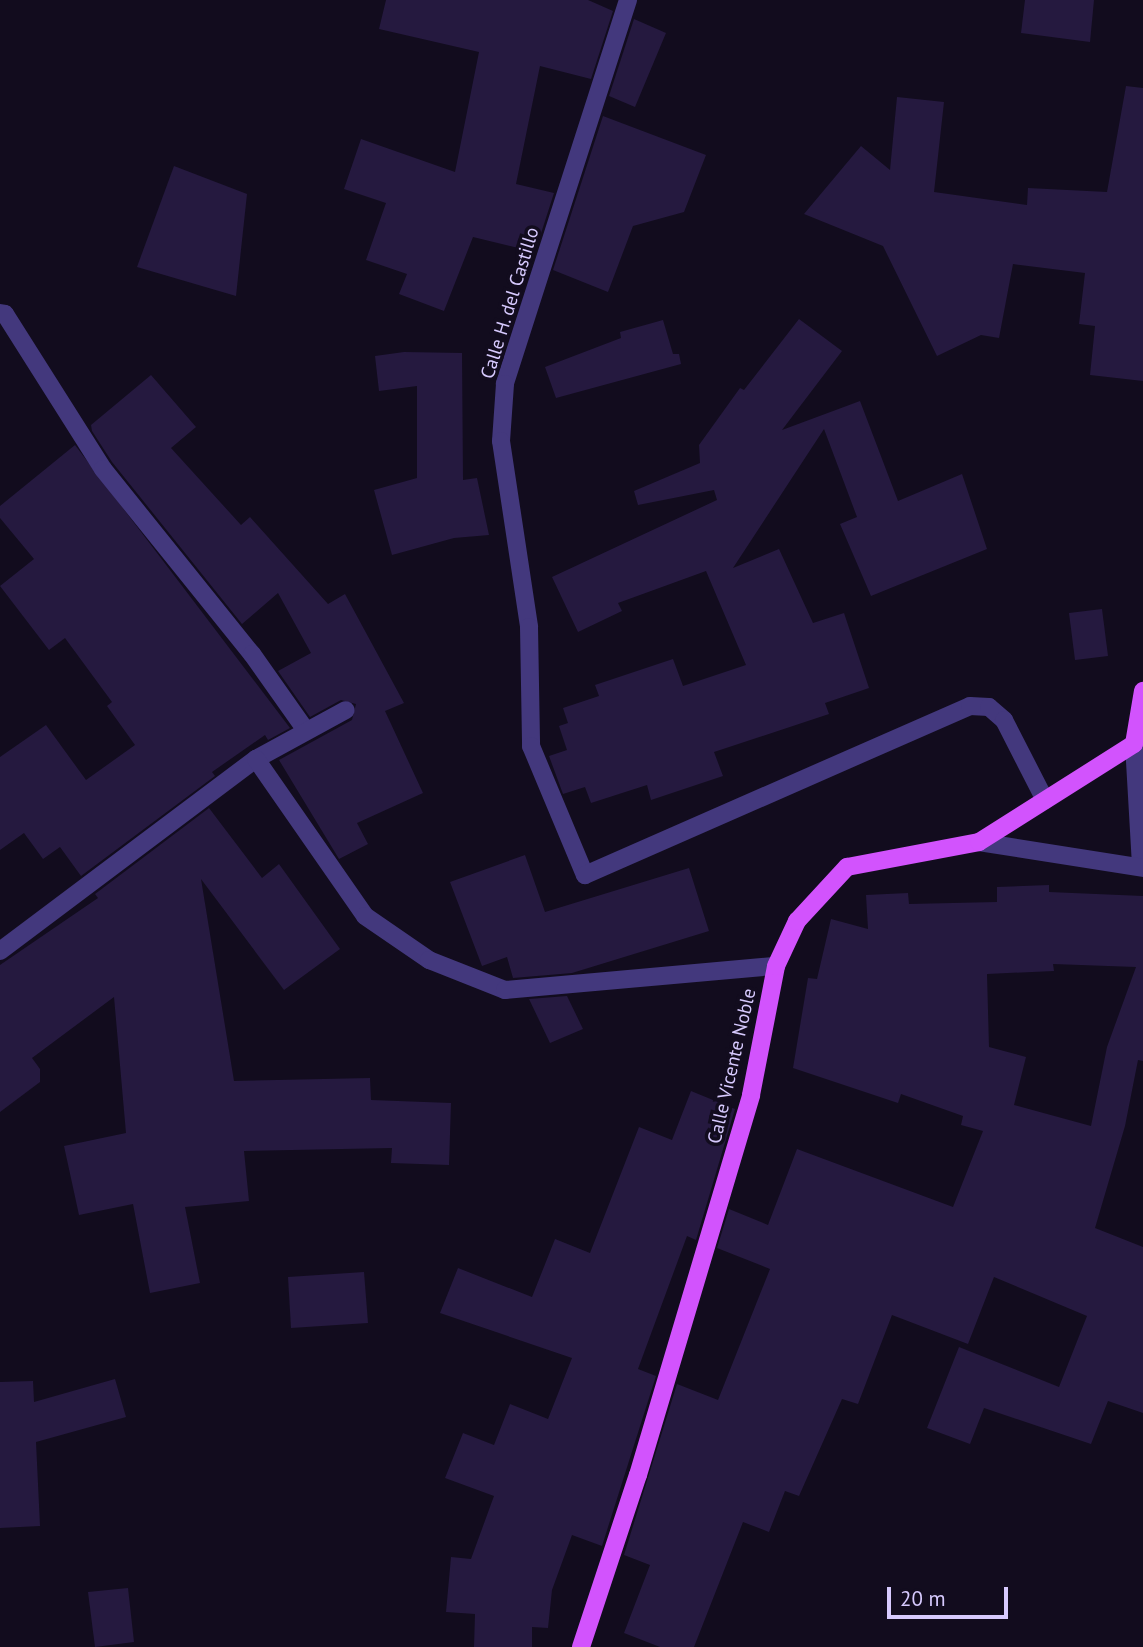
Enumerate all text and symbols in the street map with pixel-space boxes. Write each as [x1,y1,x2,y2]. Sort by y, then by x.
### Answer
street label: Calle H. del Castillo [476,224,544,382]
street label: Calle Vicente Noble [703,986,761,1146]
scale bar [891,1574,1012,1618]
text: 20 m [900,1585,946,1612]

